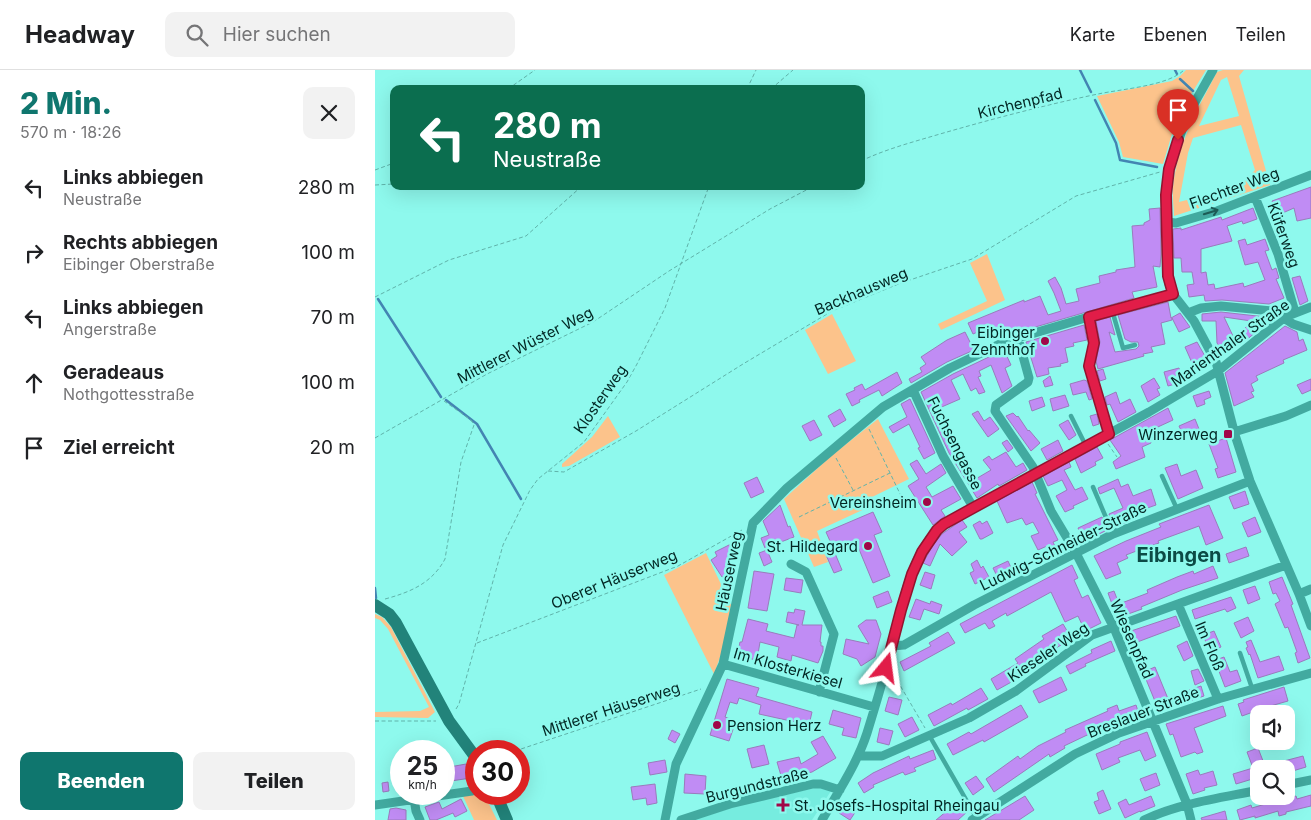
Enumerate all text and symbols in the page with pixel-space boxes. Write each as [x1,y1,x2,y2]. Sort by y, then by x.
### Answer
search box [165,12,515,57]
text: Headway [25,20,135,49]
icon: search [183,21,211,49]
text: Hier suchen [223,23,331,46]
text: Karte [1070,24,1115,45]
text: Ebenen [1143,24,1207,45]
text: Teilen [1235,24,1286,45]
street label: Kirchenpfad [976,83,1064,123]
text: 2 Min. [20,85,112,121]
button: close [303,87,355,139]
pin [1157,89,1199,140]
icon: arrive [1164,96,1192,124]
text: 280 m [493,104,602,146]
icon: left [410,105,475,170]
text: 570 m · 18:26 [20,122,121,142]
text: Neustraße [493,146,601,172]
street label: Flechter Weg [1187,163,1281,213]
text: Links abbiegen [63,166,204,189]
icon: left [20,174,48,202]
text: 280 m [298,176,355,199]
text: Neustraße [63,189,142,209]
street label: Küferweg [1263,200,1305,270]
one-way arrow [1203,207,1219,217]
text: Rechts abbiegen [63,231,218,254]
icon: right [20,239,48,267]
text: 100 m [301,241,355,264]
text: Eibinger Oberstraße [63,254,215,274]
street label: Backhausweg [812,263,910,319]
street label: Marienthaler Straße [1167,295,1293,391]
text: Links abbiegen [63,296,204,319]
street label: Mittlerer Wüster Weg [454,303,596,387]
icon: left [20,304,48,332]
text: 70 m [311,306,355,329]
text: Angerstraße [63,319,157,339]
place label: Eibinger Zehnthof [971,323,1035,359]
marker: Eibinger Zehnthof [1039,335,1051,347]
text: Geradeaus [63,361,164,384]
street label: Klosterweg [569,361,631,437]
icon: ahead [20,369,48,397]
text: 100 m [301,371,355,394]
text: Nothgottesstraße [63,384,194,404]
street label: Fuchsengasse [923,393,987,493]
place label: Winzerweg [1138,425,1218,444]
marker: Winzerweg [1222,428,1234,440]
icon: arrive [20,434,48,462]
text: Ziel erreicht [63,436,175,459]
text: 20 m [309,436,355,459]
place label: Vereinsheim [830,493,917,512]
marker: Vereinsheim [921,496,933,508]
street label: Ludwig-Schneider-Straße [976,497,1150,595]
street label: Häuserweg [711,529,747,613]
place label: St. Hildegard [766,537,858,556]
marker: St. Hildegard [862,540,874,552]
district label: Eibingen [1136,543,1222,567]
street label: Oberer Häuserweg [548,545,680,613]
street label: Wiesenpfad [1106,596,1158,682]
street label: Kieseler Weg [1004,618,1092,686]
street label: Im Floß [1191,618,1229,674]
position arrow [859,641,911,693]
street label: Im Klosterkiesel [731,643,845,693]
street label: Mittlerer Häuserweg [540,678,682,740]
street label: Breslauer Straße [1085,682,1201,742]
map controls [1250,705,1295,805]
button: sound [1250,705,1295,750]
place label: Pension Herz [727,716,822,735]
marker: Pension Herz [711,719,723,731]
speed limit sign: 30 [465,740,530,805]
text: 25 [407,751,438,781]
button: Beenden [20,752,183,810]
button: Teilen [193,752,355,810]
button: search [1250,760,1295,805]
street label: Burgundstraße [704,763,810,807]
text: km/h [408,777,437,792]
place label: St. Josefs-Hospital Rheingau [794,796,1000,815]
marker: St. Josefs-Hospital Rheingau [776,798,790,812]

